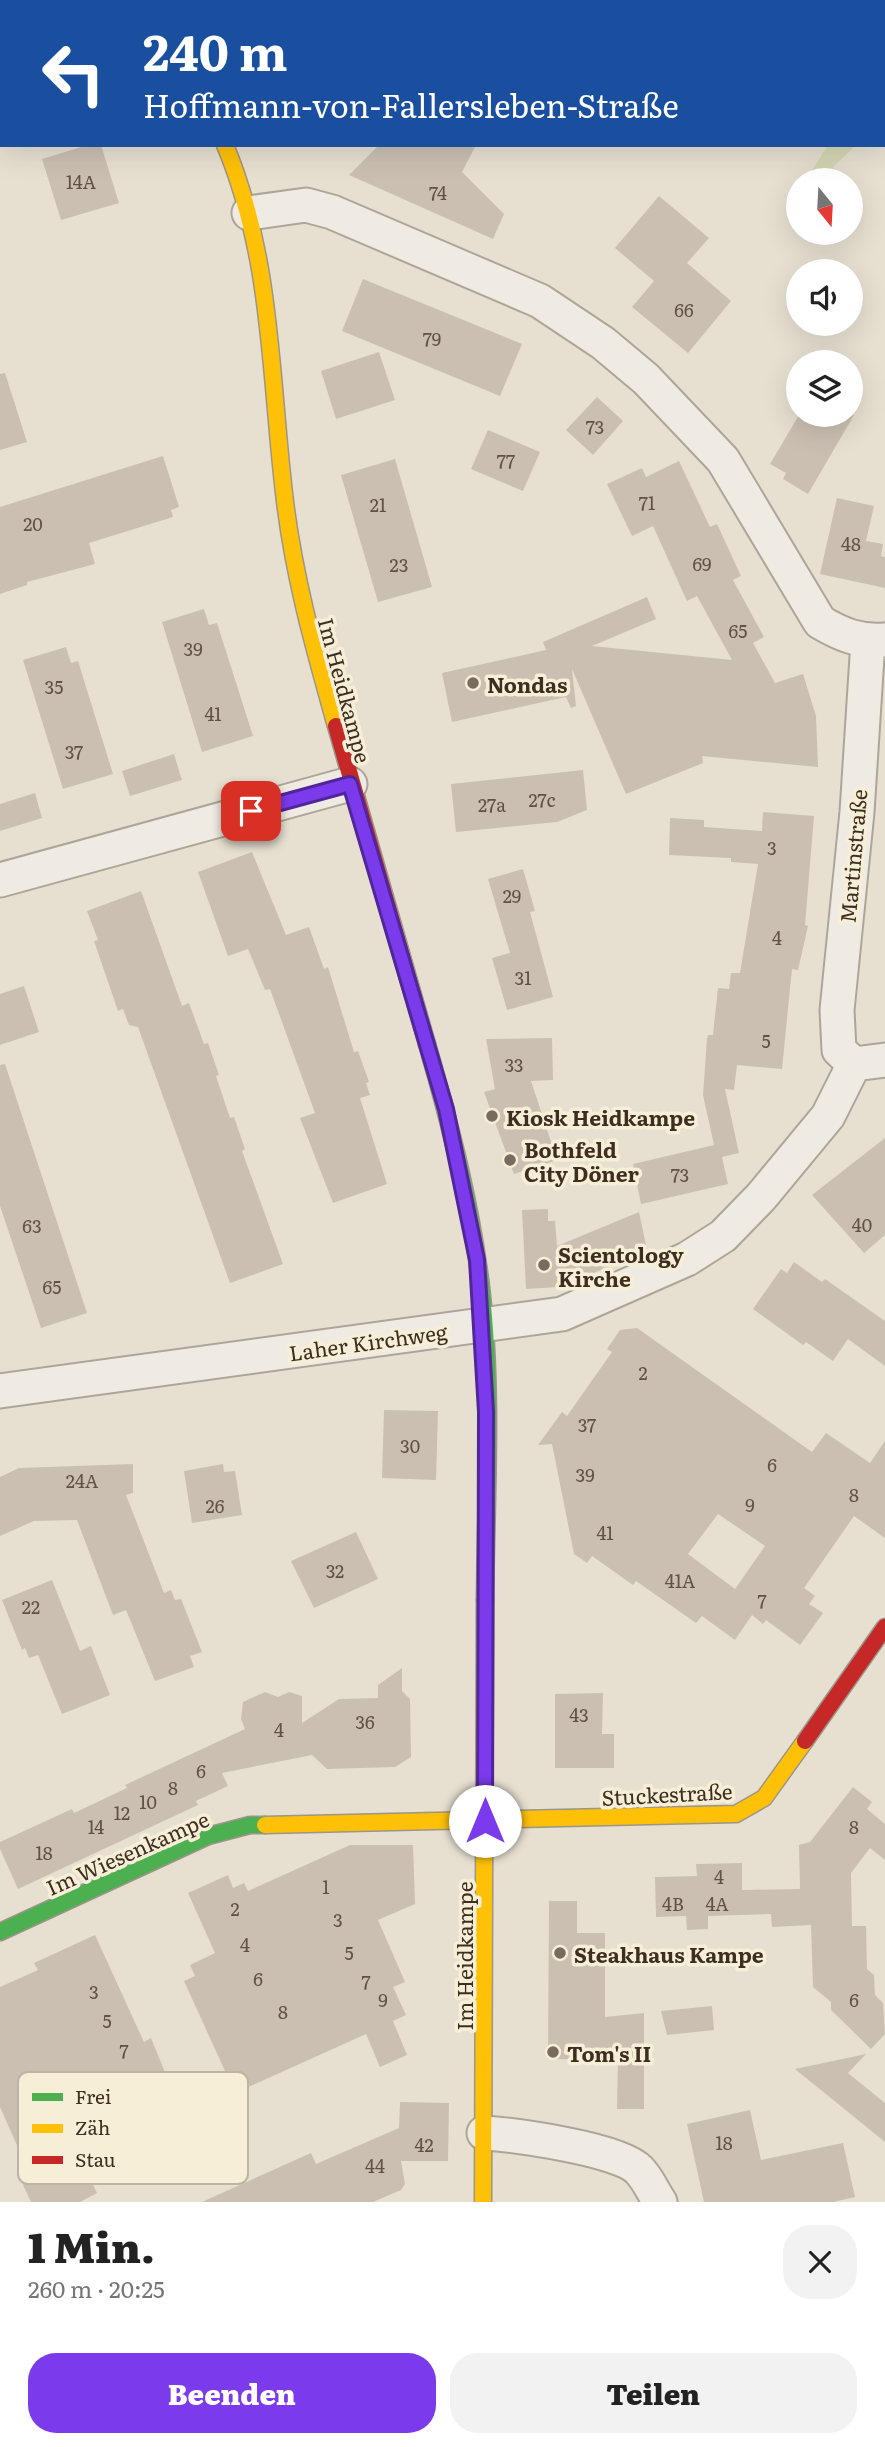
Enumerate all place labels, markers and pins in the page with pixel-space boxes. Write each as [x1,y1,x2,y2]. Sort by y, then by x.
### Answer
place label: Nondas [487,668,568,699]
marker: Nondas [465,675,481,691]
pin [221,781,281,841]
place label: Kiosk Heidkampe [506,1101,695,1132]
marker: Kiosk Heidkampe [484,1108,500,1124]
place label: Bothfeld City Döner [524,1133,640,1188]
marker: Bothfeld City Döner [502,1152,518,1168]
place label: Scientology Kirche [558,1238,684,1293]
marker: Scientology Kirche [536,1257,552,1273]
place label: Steakhaus Kampe [574,1938,764,1969]
marker: Steakhaus Kampe [552,1945,568,1961]
place label: Tom's II [567,2037,651,2068]
marker: Tom's II [545,2044,561,2060]

